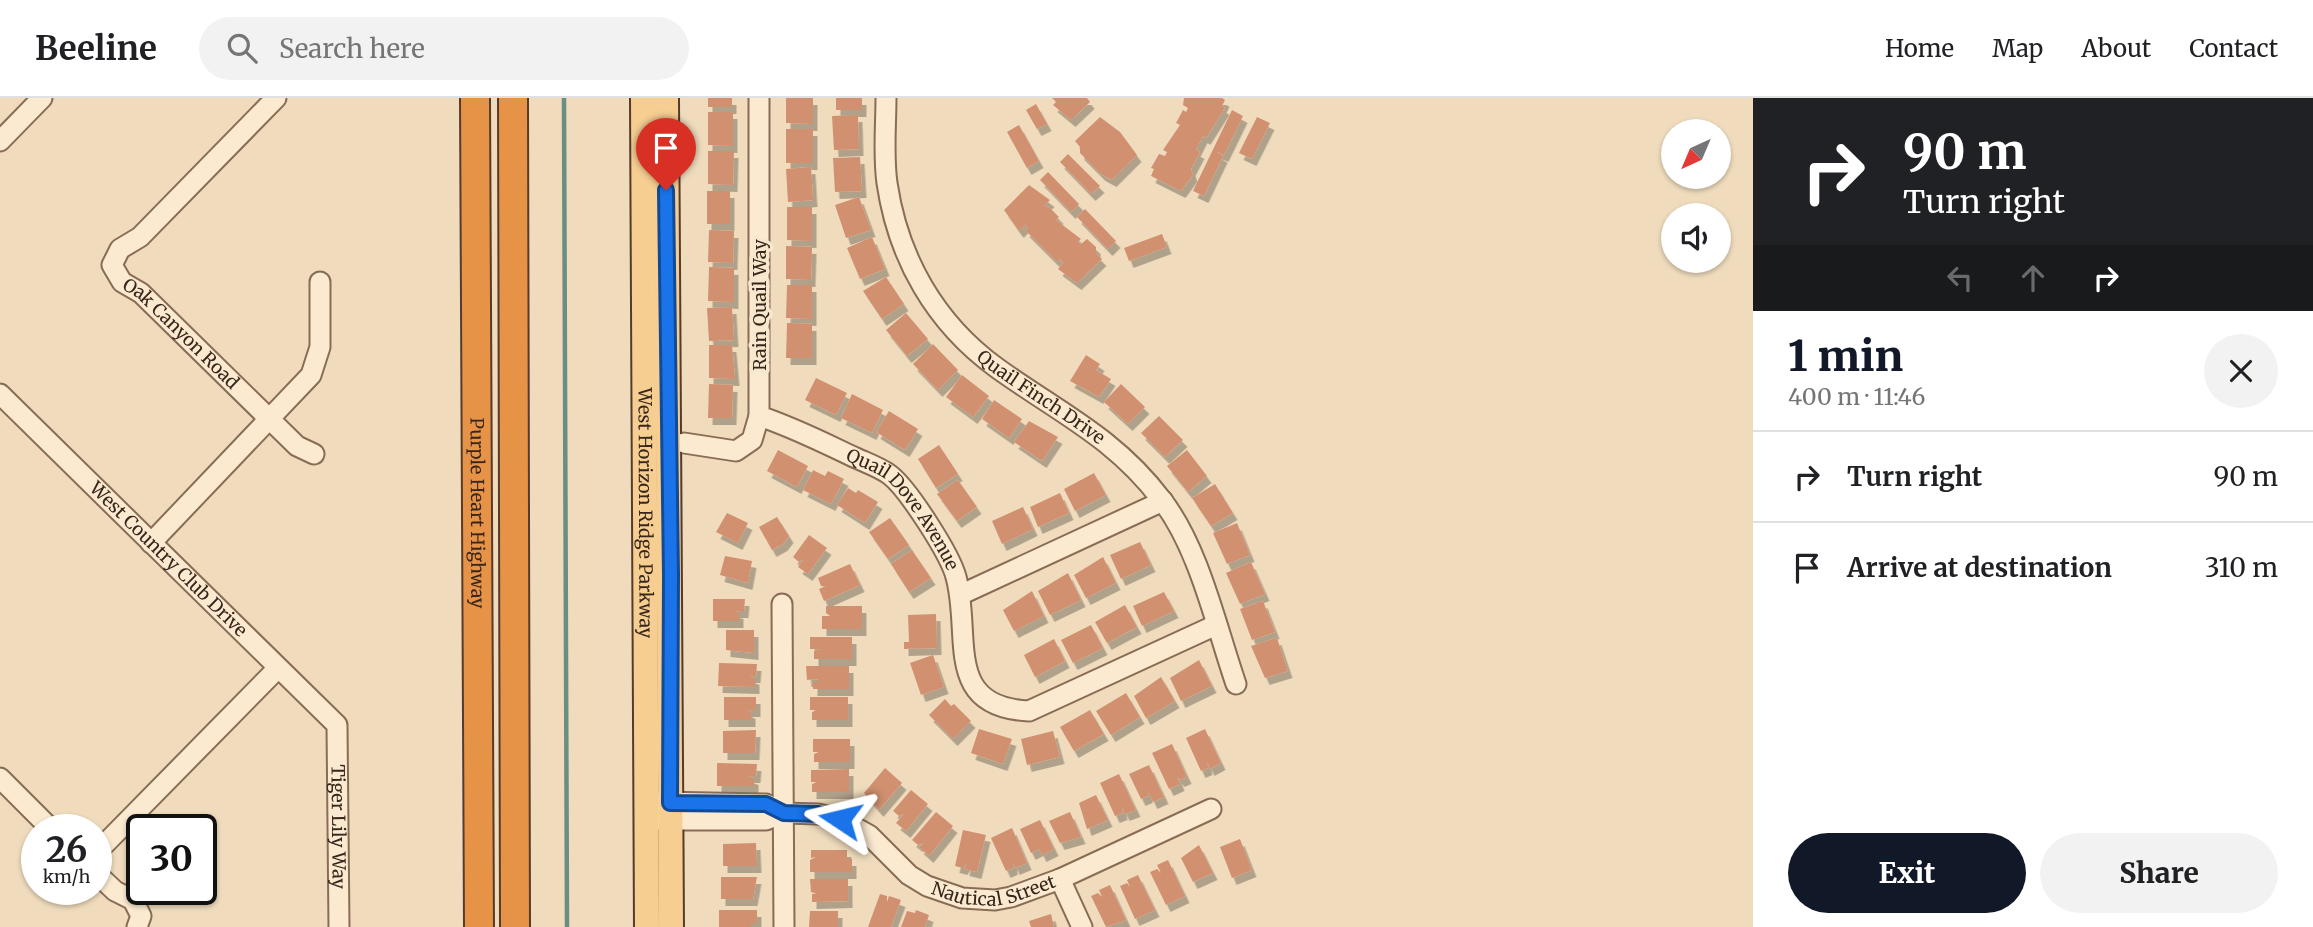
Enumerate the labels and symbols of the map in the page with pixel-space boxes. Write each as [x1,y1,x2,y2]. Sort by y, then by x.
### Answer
pin [636,118,696,190]
north arrow [1661,119,1731,189]
street label: Rain Quail Way [748,239,771,371]
street label: Oak Canyon Road [119,273,244,394]
street label: Quail Finch Drive [972,345,1110,449]
street label: West Horizon Ridge Parkway [633,387,658,639]
street label: Purple Heart Highway [466,417,489,609]
street label: Quail Dove Avenue [843,443,964,574]
street label: West Country Club Drive [84,476,252,641]
street label: Tiger Lily Way [326,764,351,890]
position arrow [803,782,877,856]
speed limit sign: 30 [126,814,217,905]
street label: Nautical Street [929,870,1059,911]

